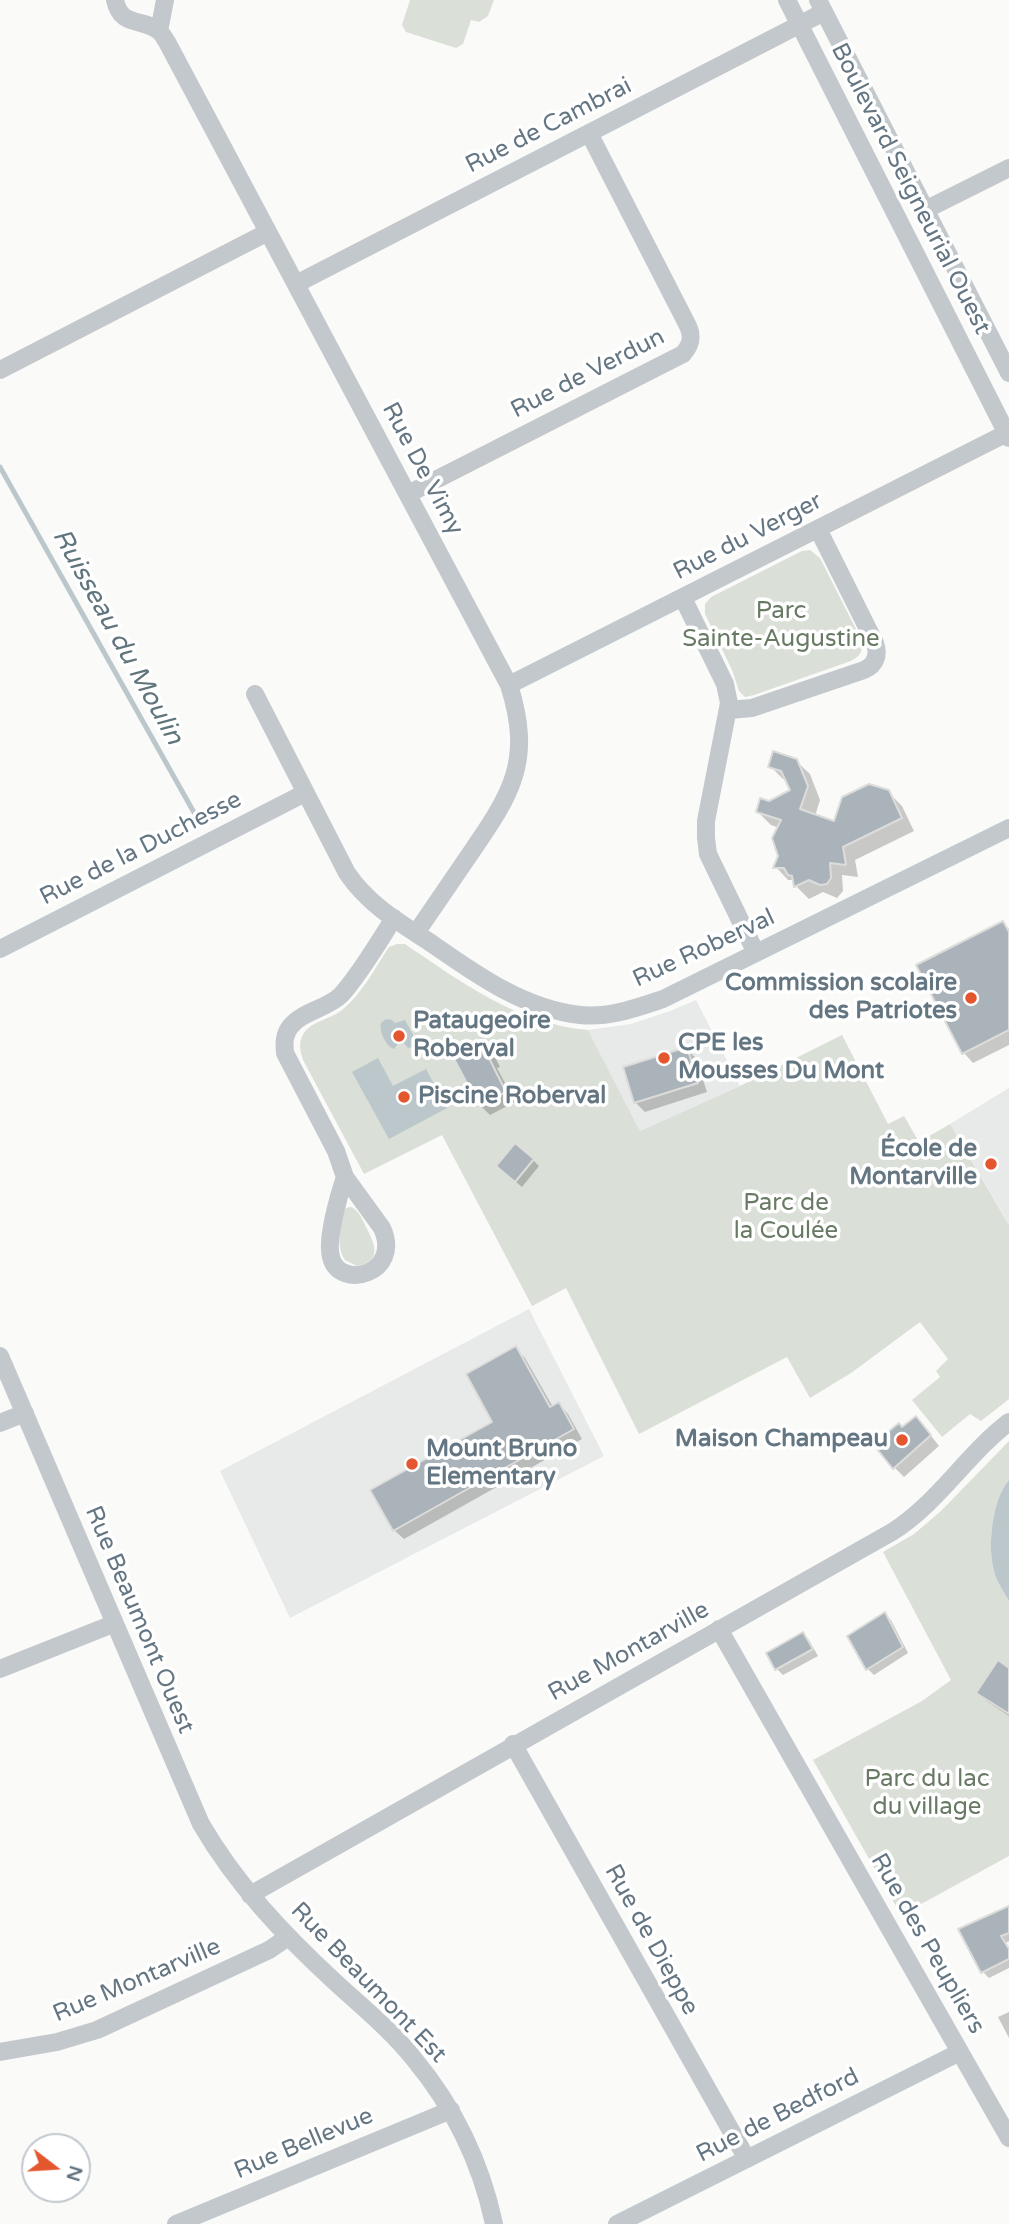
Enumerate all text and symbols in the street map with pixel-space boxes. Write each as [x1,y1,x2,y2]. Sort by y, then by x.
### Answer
street label: Boulevard Seigneurial Ouest [824,39,996,339]
street label: Rue de Cambrai [461,72,637,180]
street label: Rue de Verdun [506,323,670,425]
street label: Rue De Vimy [375,398,469,540]
street label: Rue du Verger [669,487,827,587]
water label: Ruisseau du Moulin [45,524,189,750]
park label: Parc Sainte-Augustine [682,598,880,654]
street label: Rue de la Duchesse [35,786,247,912]
street label: Rue Roberval [629,904,779,994]
place label: Commission scolaire des Patriotes [725,970,957,1026]
marker: Commission scolaire des Patriotes [963,990,979,1006]
place label: Pataugeoire Roberval [413,1008,551,1064]
marker: Pataugeoire Roberval [391,1028,407,1044]
place label: CPE les Mousses Du Mont [678,1030,884,1086]
marker: CPE les Mousses Du Mont [656,1050,672,1066]
place label: Piscine Roberval [418,1083,606,1111]
marker: Piscine Roberval [396,1089,412,1105]
place label: École de Montarville [849,1136,977,1192]
marker: École de Montarville [983,1156,999,1172]
park label: Parc de la Coulée [734,1190,838,1246]
place label: Maison Champeau [675,1426,888,1454]
marker: Maison Champeau [894,1432,910,1448]
place label: Mount Bruno Elementary [426,1436,577,1492]
marker: Mount Bruno Elementary [404,1456,420,1472]
street label: Rue Beaumont Ouest [78,1502,200,1738]
street label: Rue Montarville [544,1596,714,1708]
park label: Parc du lac du village [864,1766,990,1822]
street label: Rue des Peupliers [864,1849,990,2039]
street label: Rue de Dieppe [598,1860,704,2020]
street label: Rue Beaumont Est [284,1897,452,2069]
street label: Rue Montarville [49,1933,225,2029]
street label: Rue de Bedford [692,2063,864,2169]
street label: Rue Bellevue [230,2102,378,2186]
north arrow [21,2133,91,2203]
text: N [61,2163,87,2184]

